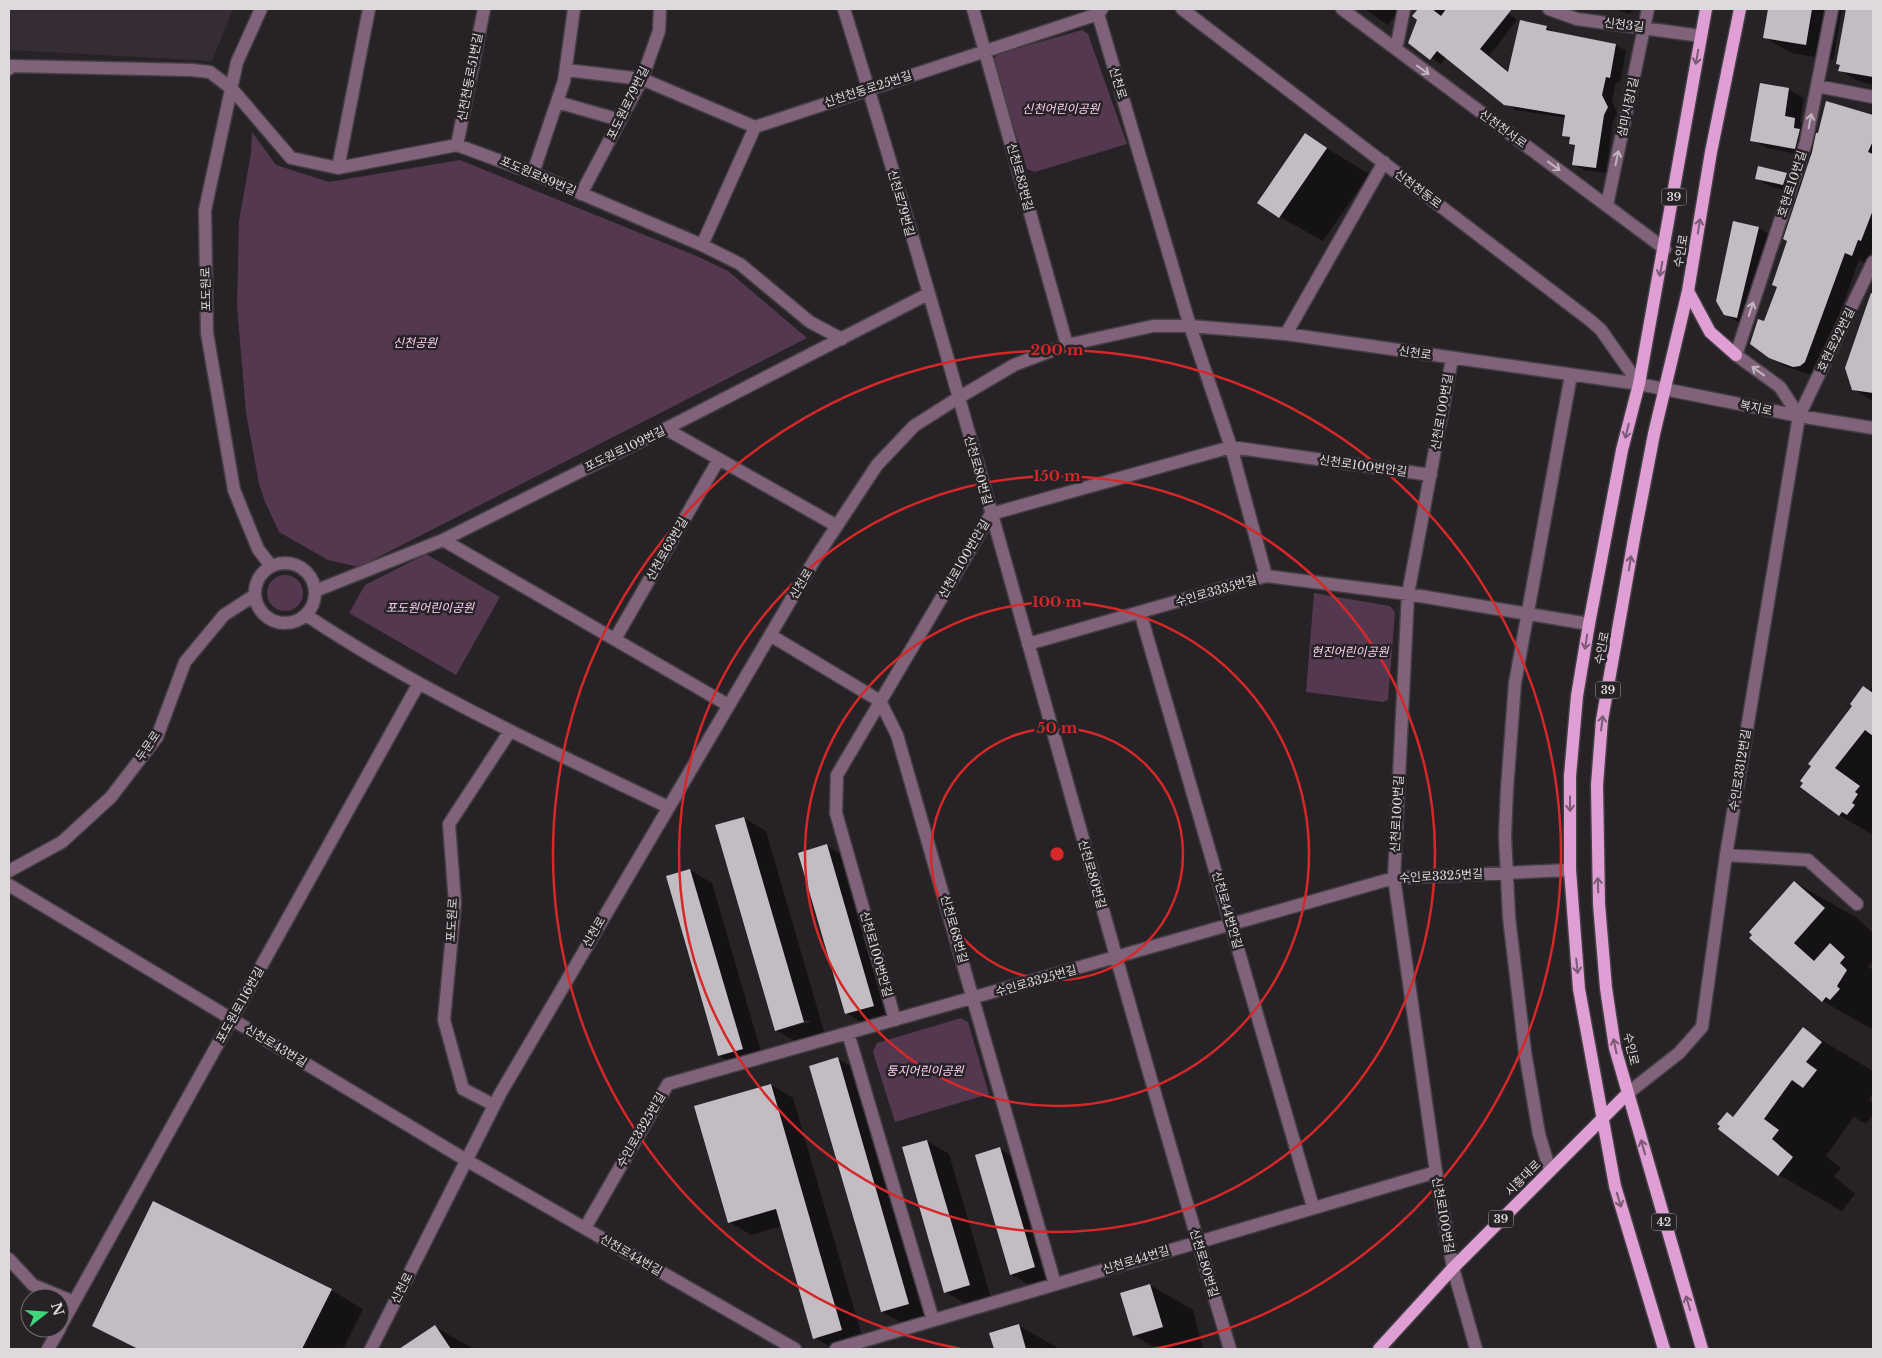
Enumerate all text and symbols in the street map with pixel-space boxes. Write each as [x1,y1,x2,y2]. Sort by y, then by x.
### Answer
street label: 신천3길 [1603,15,1645,34]
street label: 신천천동로51번길 [454,32,485,122]
one-way arrow [1692,48,1702,64]
street label: 포도원로79번길 [603,64,652,142]
one-way arrow [1416,64,1429,75]
street label: 신천로 [1106,65,1130,101]
street label: 신천천동로25번길 [822,67,914,110]
street label: 삼미시장1길 [1614,76,1641,138]
park label: 신천어린이공원 [1022,101,1101,116]
street label: 신천천서로 [1477,106,1530,151]
one-way arrow [1806,113,1816,129]
street label: 신천로83번길 [1004,141,1037,213]
street label: 호현로10번길 [1774,149,1809,219]
one-way arrow [1613,150,1622,166]
street label: 포도원로89번길 [498,153,579,198]
one-way arrow [1547,161,1561,171]
street label: 신천천동로 [1392,166,1445,211]
street label: 신천로79번길 [885,168,918,238]
road number: 39 [1662,188,1686,206]
one-way arrow [1694,218,1704,234]
street label: 수인로 [1670,233,1691,269]
one-way arrow [1655,260,1665,276]
street label: 포도원로 [198,267,213,311]
one-way arrow [1747,302,1756,317]
street label: 호현로22번길 [1813,305,1858,375]
park label: 신천공원 [393,335,438,350]
text: 200 m [1031,340,1084,359]
street label: 신천로 [1398,343,1433,362]
one-way arrow [1751,366,1765,376]
street label: 신천로100번길 [1427,372,1456,451]
street label: 복지로 [1738,397,1774,418]
street label: 포도원로109번길 [582,423,668,475]
one-way arrow [1622,423,1631,439]
street label: 신천로80번길 [961,434,995,506]
street label: 신천로100번안길 [1318,452,1408,479]
text: 150 m [1033,466,1081,485]
street label: 신천로63번길 [642,515,691,583]
street label: 신천로100번안길 [935,517,992,601]
one-way arrow [1625,555,1635,571]
street label: 신천로 [786,566,816,602]
street label: 수인로3335번길 [1173,572,1258,609]
text: 100 m [1032,592,1082,611]
park label: 포도원어린이공원 [386,600,475,615]
street label: 수인로 [1591,630,1612,666]
one-way arrow [1580,634,1590,650]
park label: 현진어린이공원 [1311,644,1390,659]
road number: 39 [1596,682,1620,698]
one-way arrow [1597,715,1607,731]
text: 50 m [1037,718,1078,737]
street label: 두문로 [132,728,163,764]
street label: 수인로3312번길 [1726,728,1753,812]
street label: 신천로100번길 [1387,775,1406,853]
one-way arrow [1565,796,1575,812]
street label: 신천로80번길 [1075,838,1109,910]
centre of rings [1048,845,1066,863]
street label: 수인로3325번길 [1399,866,1483,885]
street label: 신천로44번안길 [1209,869,1246,951]
one-way arrow [1593,877,1603,894]
street label: 신천로68번길 [938,893,971,965]
street label: 포도원로 [443,898,460,942]
street label: 신천로100번안길 [857,909,896,999]
street label: 신천로 [579,914,608,950]
one-way arrow [1572,958,1582,974]
street label: 수인로3325번길 [993,962,1078,999]
street label: 포도원로116번길 [212,964,267,1045]
street label: 신천로43번길 [243,1021,310,1070]
street label: 수인로 [1620,1031,1643,1067]
one-way arrow [1610,1039,1619,1055]
park label: 둥지어린이공원 [886,1063,965,1078]
street label: 수인로3325번길 [613,1090,668,1170]
one-way arrow [1638,1139,1648,1155]
street label: 시흥대로 [1502,1157,1544,1199]
street label: 신천로100번길 [1429,1175,1458,1254]
one-way arrow [1614,1191,1624,1207]
road number: 39 [1488,1210,1514,1228]
road number: 42 [1652,1214,1676,1230]
street label: 신천로80번길 [1187,1227,1222,1299]
street label: 신천로44번길 [598,1231,665,1278]
street label: 신천로44번길 [1101,1242,1171,1277]
street label: 신천로 [387,1270,416,1306]
north arrow [20,1288,70,1338]
one-way arrow [1683,1295,1693,1311]
text: N [47,1300,68,1318]

